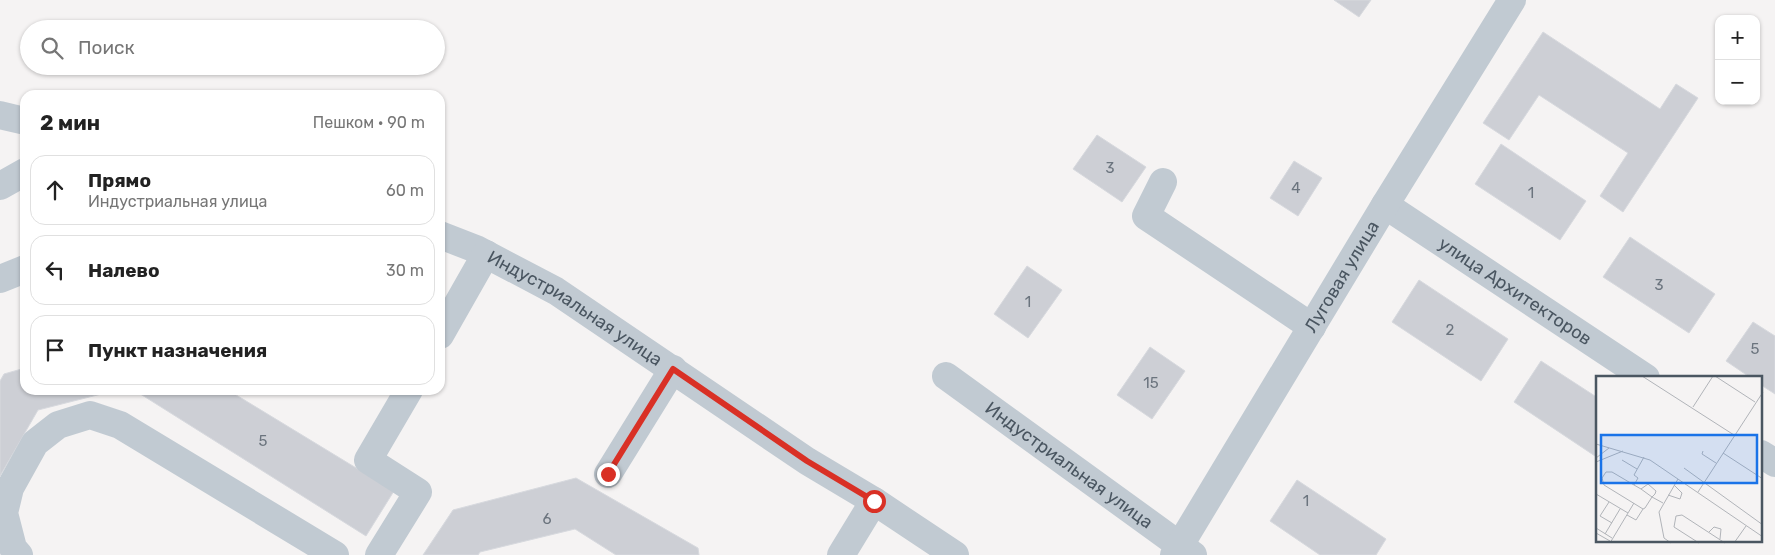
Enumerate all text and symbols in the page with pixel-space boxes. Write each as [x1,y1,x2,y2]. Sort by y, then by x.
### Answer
map controls [1715,15,1760,105]
button: + [1715,15,1760,60]
search box [20,20,445,75]
icon: search [38,34,66,62]
text: Поиск [78,36,135,59]
button: − [1715,60,1760,105]
text: 2 мин [40,110,100,135]
text: Пешком · 90 m [313,113,425,132]
house number: 3 [1105,159,1115,177]
text: Прямо [88,169,151,192]
icon: ahead [41,176,69,204]
house number: 4 [1291,179,1301,197]
text: 60 m [386,181,424,200]
house number: 1 [1528,184,1534,202]
text: Индустриальная улица [88,192,267,211]
street label: Луговая улица [1300,217,1384,337]
street label: улица Архитекторов [1434,232,1596,350]
street label: Индустриальная улица [484,246,666,371]
icon: left [41,256,69,284]
text: Налево [88,259,160,282]
text: 30 m [386,261,424,280]
house number: 3 [1654,276,1664,294]
house number: 1 [1025,293,1031,311]
house number: 2 [1446,321,1455,339]
icon: arrive [41,336,69,364]
text: Пункт назначения [88,339,267,362]
house number: 5 [1751,340,1760,358]
house number: 15 [1143,374,1159,392]
inset map [1596,376,1762,542]
street label: Индустриальная улица [981,397,1157,533]
house number: 5 [259,432,268,450]
route end [597,463,620,486]
route start [863,490,886,513]
house number: 1 [1303,492,1309,510]
house number: 6 [542,510,552,528]

